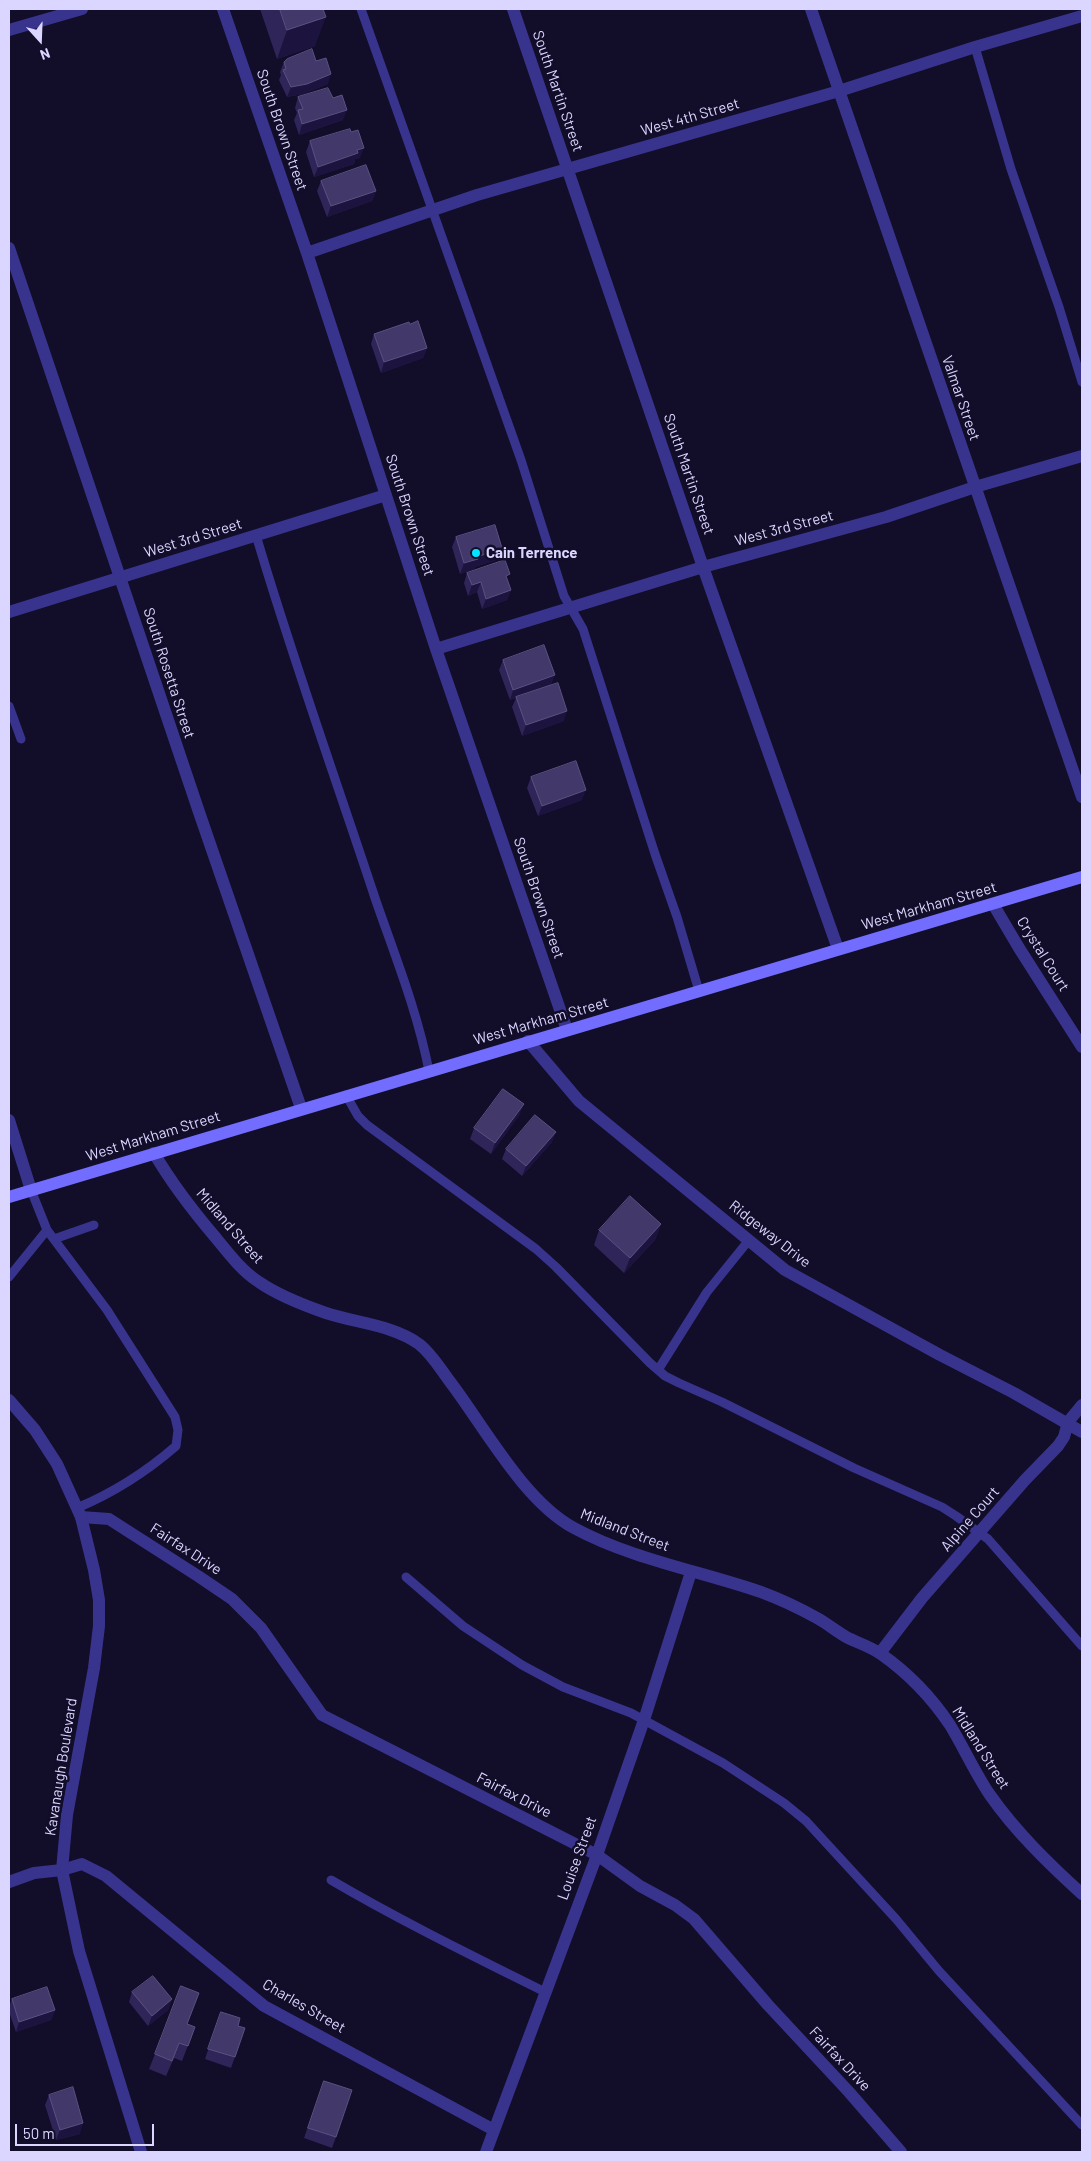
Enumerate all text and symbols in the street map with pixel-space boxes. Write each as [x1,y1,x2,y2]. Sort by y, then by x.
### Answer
north arrow [15,15,65,65]
street label: South Martin Street [529,28,587,154]
text: N [38,45,53,64]
street label: South Brown Street [253,67,311,193]
street label: West 4th Street [639,94,741,140]
street label: Valmar Street [938,353,984,443]
street label: South Martin Street [660,411,718,537]
street label: South Brown Street [382,452,438,578]
street label: West 3rd Street [733,506,835,550]
street label: West 3rd Street [142,515,244,561]
place label: Cain Terrence [486,544,578,562]
marker: Cain Terrence [470,547,482,559]
street label: South Rosetta Street [139,605,199,741]
street label: South Brown Street [510,835,568,961]
street label: West Markham Street [860,878,998,934]
street label: Crystal Court [1013,913,1073,995]
street label: West Markham Street [472,993,610,1049]
street label: West Markham Street [84,1107,222,1165]
street label: Midland Street [192,1185,268,1267]
street label: Ridgeway Drive [726,1197,814,1271]
street label: Alpine Court [937,1483,1003,1555]
street label: Midland Street [578,1505,672,1555]
street label: Fairfax Drive [147,1519,225,1579]
street label: Kavanaugh Boulevard [41,1697,81,1837]
street label: Midland Street [948,1703,1014,1793]
street label: Fairfax Drive [474,1768,554,1822]
street label: Louise Street [554,1814,600,1902]
street label: Charles Street [259,1975,349,2037]
street label: Fairfax Drive [806,2023,874,2095]
scale bar [18,2114,156,2146]
text: 50 m [23,2124,55,2142]

